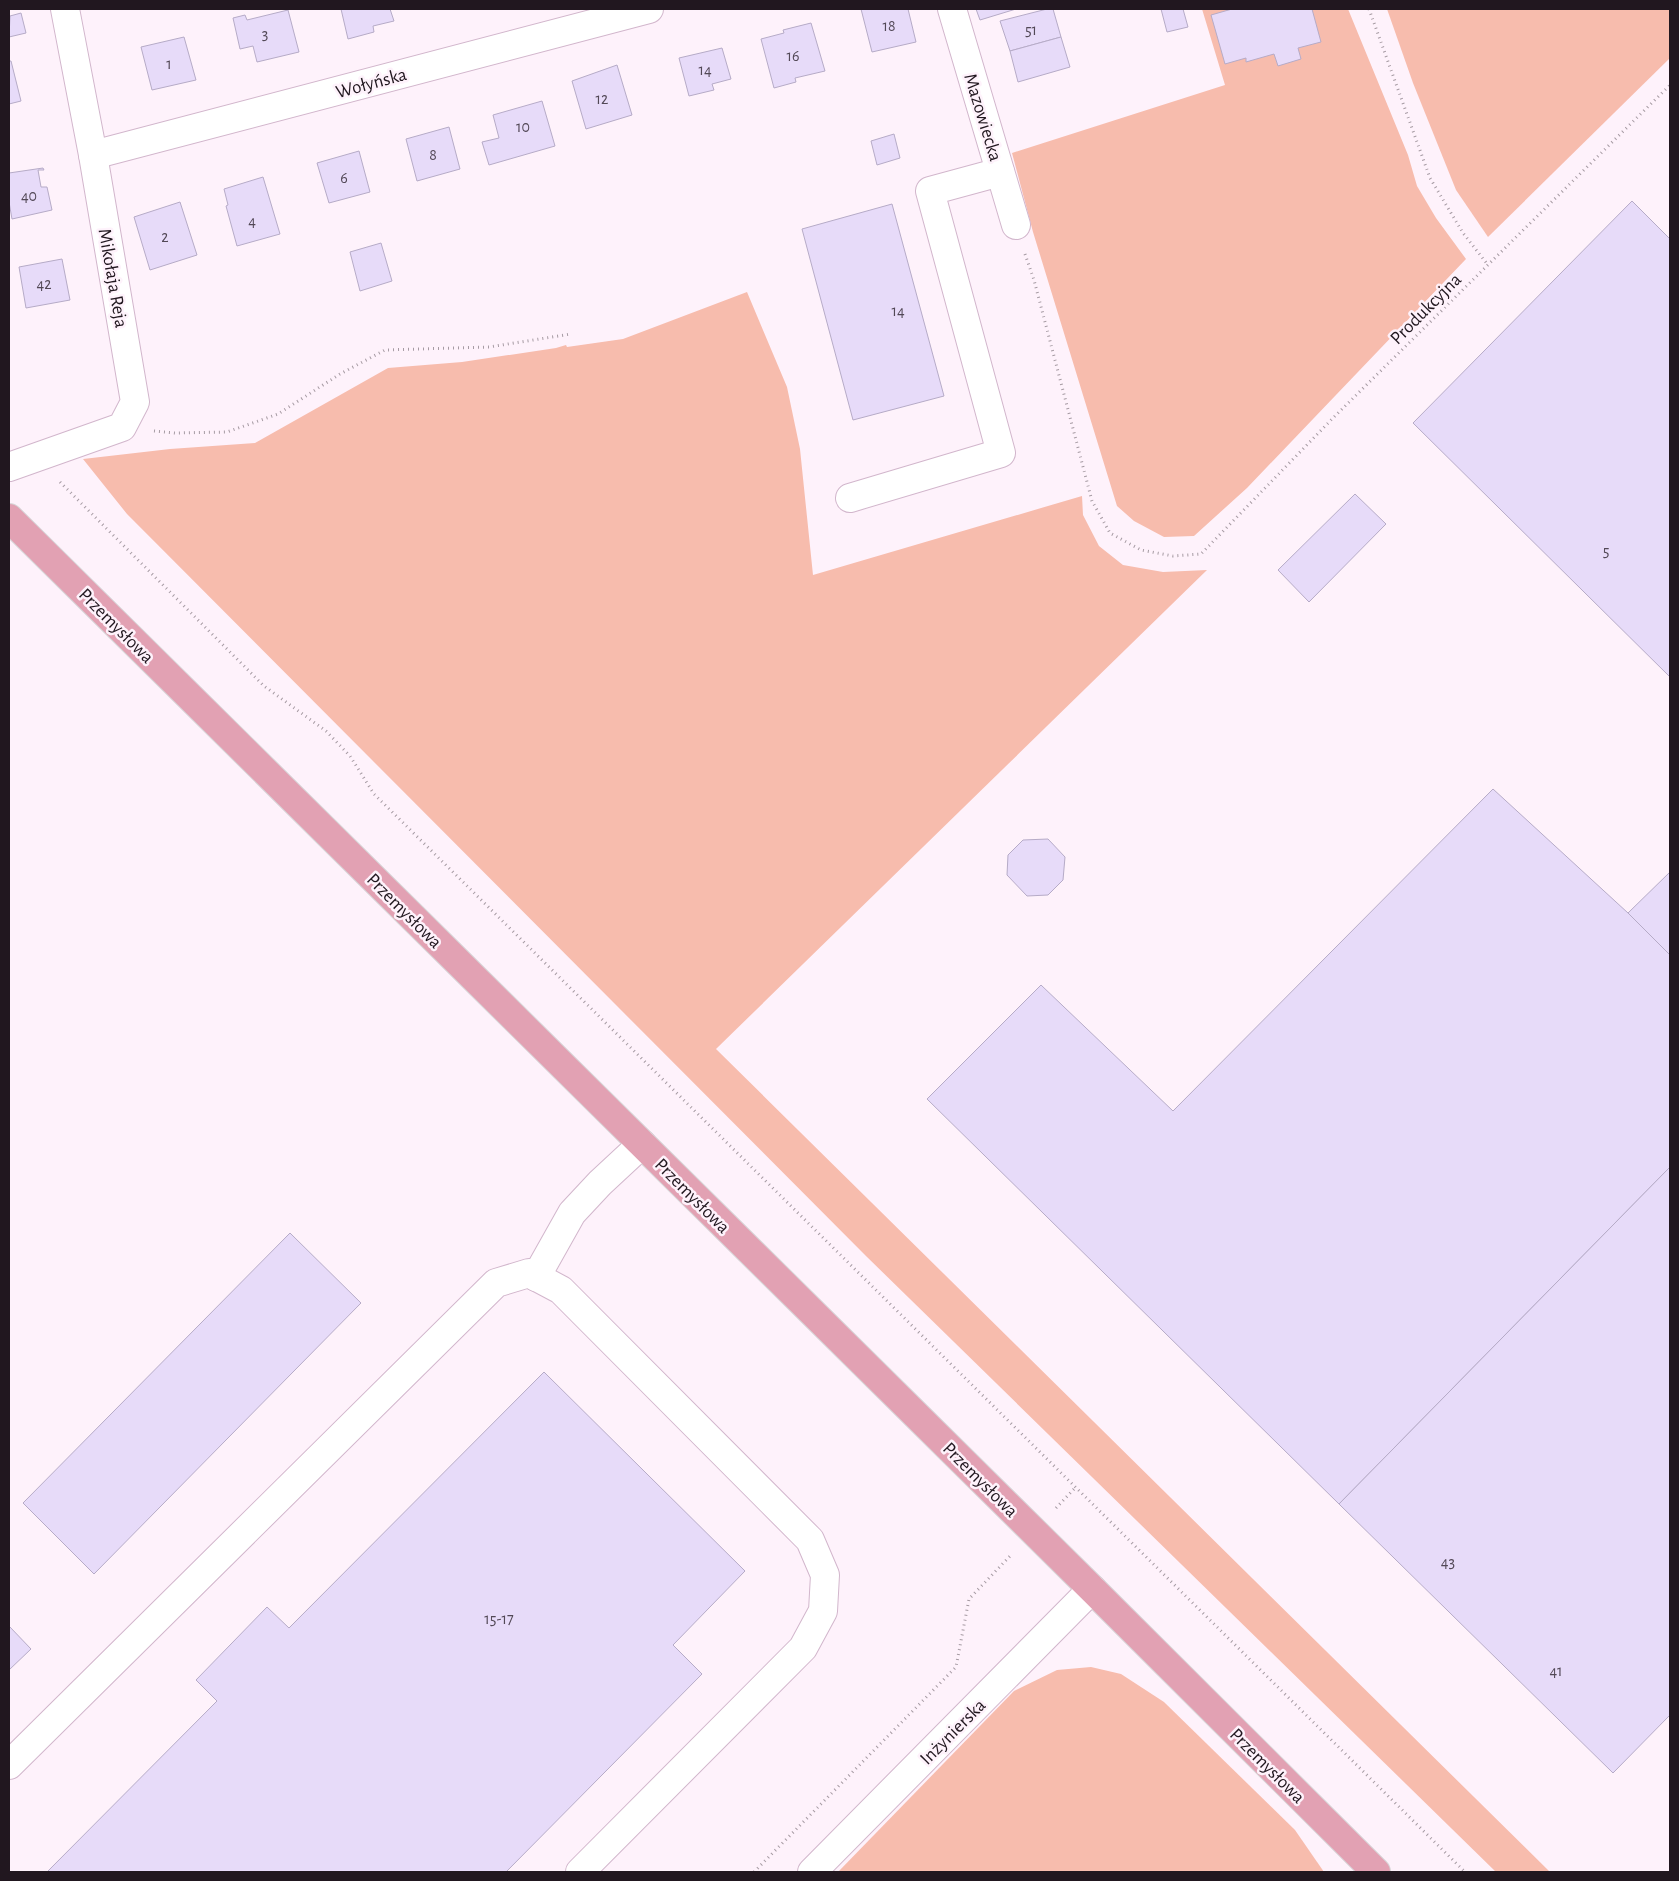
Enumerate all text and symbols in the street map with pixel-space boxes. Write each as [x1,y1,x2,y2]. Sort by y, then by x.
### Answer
house number: 18 [882,18,896,34]
house number: 51 [1025,22,1037,38]
house number: 3 [262,26,268,42]
house number: 16 [786,48,800,64]
house number: 1 [166,56,172,72]
house number: 14 [698,62,712,78]
street label: Wołyńska [334,65,409,102]
street label: Mazowiecka [960,71,1005,164]
house number: 12 [596,91,608,107]
house number: 10 [516,119,530,135]
house number: 8 [429,147,437,163]
house number: 6 [340,170,348,186]
house number: 40 [21,188,37,204]
house number: 4 [248,213,256,229]
street label: Mikołaja Reja [94,227,131,330]
house number: 2 [161,229,169,245]
street label: Produkcyjna [1387,270,1465,348]
house number: 42 [37,276,51,292]
house number: 14 [891,303,905,319]
house number: 5 [1603,543,1609,559]
street label: Przemysłowa [75,585,157,667]
street label: Przemysłowa [363,870,445,952]
street label: Przemysłowa [651,1155,733,1237]
street label: Przemysłowa [939,1439,1021,1521]
house number: 43 [1441,1554,1455,1570]
house number: 15-17 [484,1611,514,1627]
house number: 41 [1549,1663,1563,1679]
street label: Inżynierska [917,1695,990,1768]
street label: Przemysłowa [1226,1725,1308,1807]

